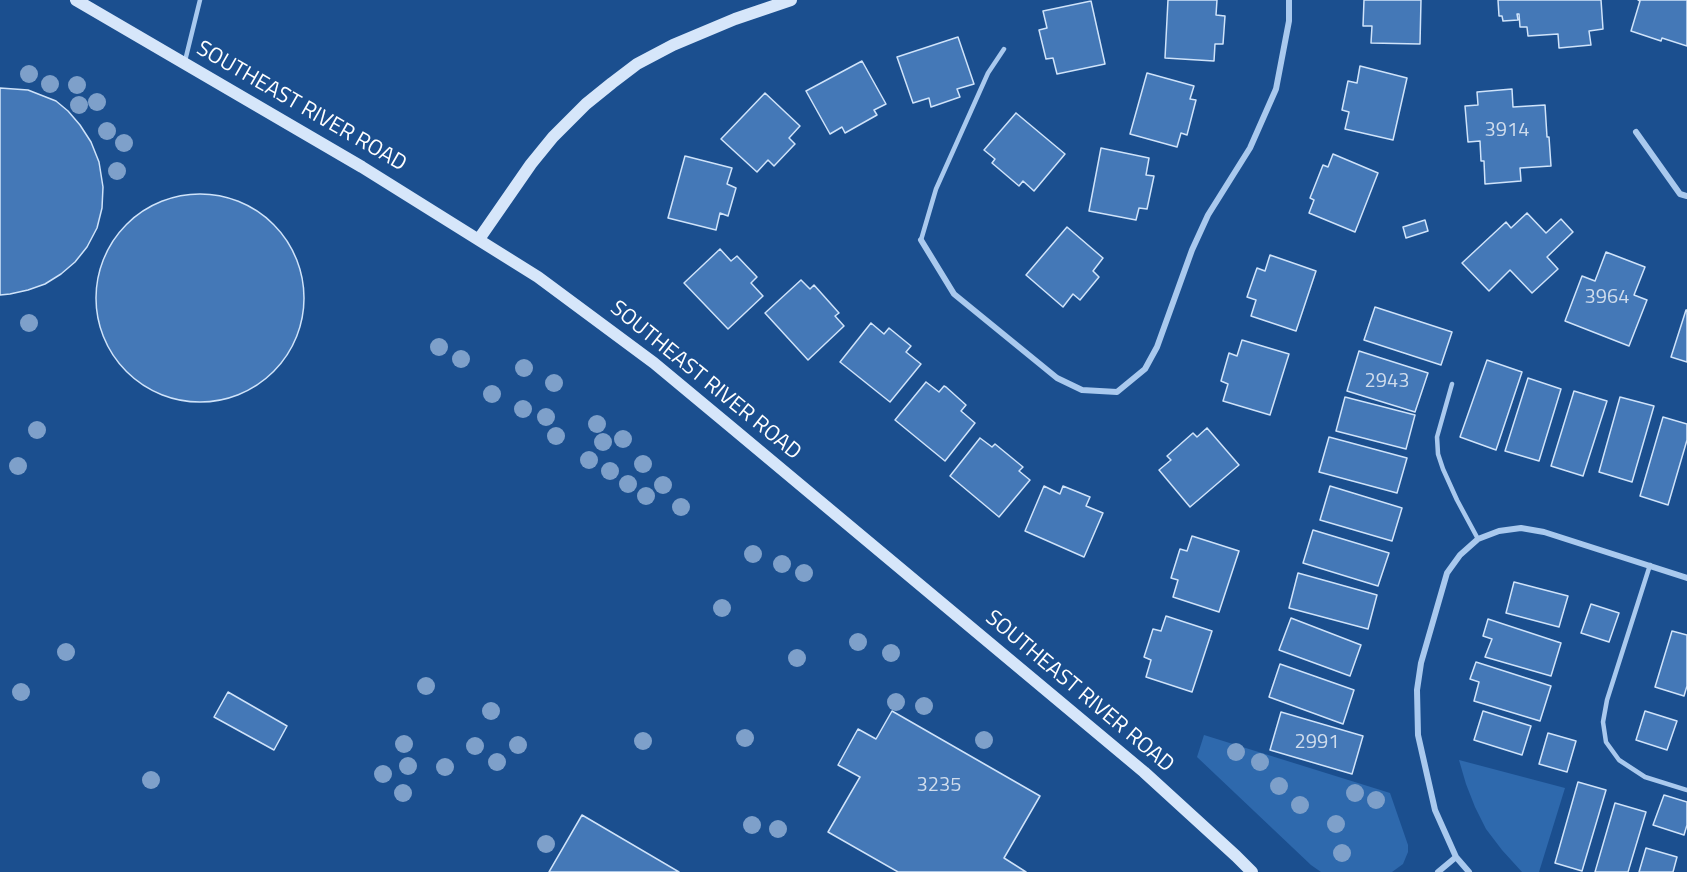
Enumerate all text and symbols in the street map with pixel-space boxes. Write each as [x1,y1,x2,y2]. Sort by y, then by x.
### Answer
street label: SOUTHEAST RIVER ROAD [191,36,411,178]
house number: 3914 [1485,119,1529,143]
house number: 3964 [1585,286,1629,310]
street label: SOUTHEAST RIVER ROAD [604,296,806,466]
house number: 2943 [1365,370,1409,394]
street label: SOUTHEAST RIVER ROAD [979,605,1179,779]
house number: 2991 [1295,731,1339,755]
house number: 3235 [917,774,961,798]

